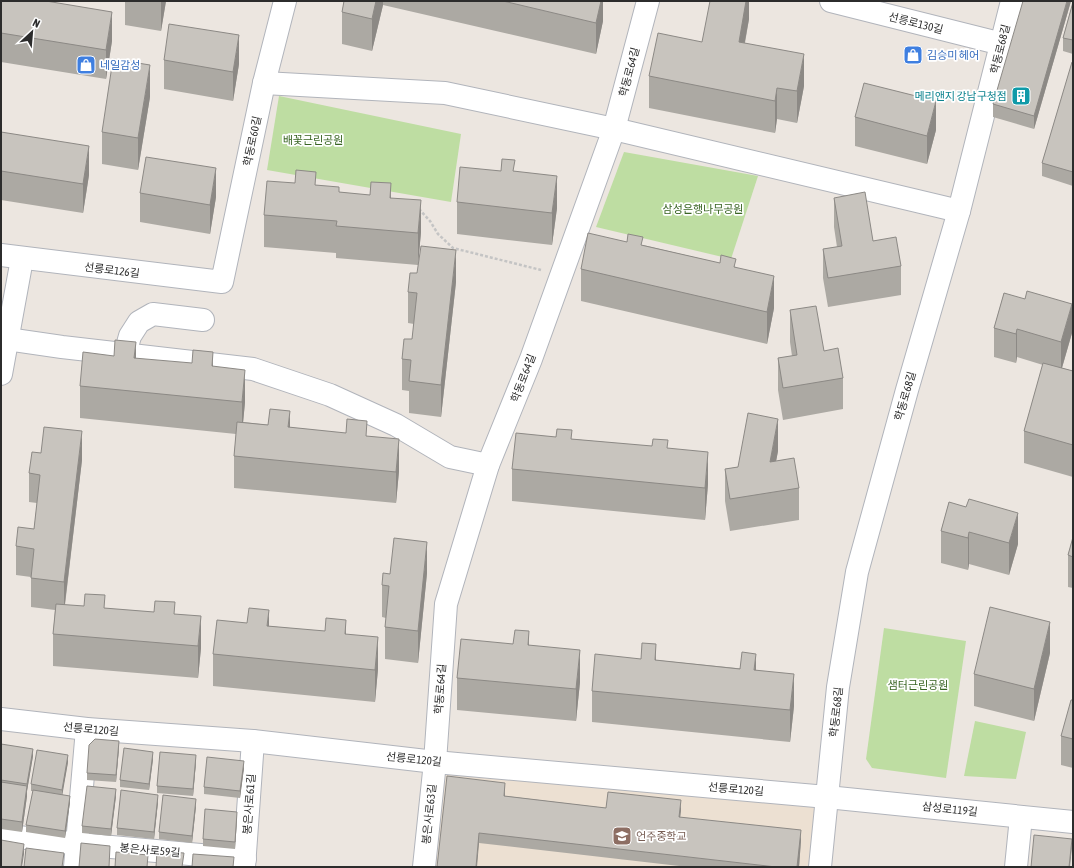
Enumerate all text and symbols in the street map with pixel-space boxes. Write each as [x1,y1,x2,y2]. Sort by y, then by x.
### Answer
street label: 선릉로130길 [887,10,945,36]
north arrow [12,12,52,52]
text: N [31,16,42,30]
street label: 학동로68길 [988,23,1012,75]
shop icon: 김승미 헤어 [902,44,924,66]
street label: 학동로64길 [617,46,641,98]
place label: 김승미 헤어 [927,49,979,61]
shop icon: 네일감성 [75,54,97,76]
place label: 네일감성 [100,59,140,71]
building icon: 메리앤지 강남구청점 [1010,85,1032,107]
place label: 메리앤지 강남구청점 [914,90,1007,102]
street label: 학동로60길 [241,115,263,167]
park label: 배꽃근린공원 [283,134,343,146]
park label: 삼성은행나무공원 [663,203,743,215]
street label: 선릉로126길 [83,261,141,279]
street label: 학동로64길 [508,352,538,404]
street label: 학동로68길 [892,370,918,422]
street label: 학동로64길 [432,663,448,715]
park label: 샘터근린공원 [888,679,948,691]
street label: 학동로68길 [827,686,845,738]
street label: 선릉로120길 [63,721,119,737]
street label: 선릉로120길 [386,750,442,768]
street label: 봉은사로61길 [241,773,257,835]
street label: 선릉로120길 [708,781,764,797]
street label: 봉은사로63길 [420,783,438,845]
street label: 삼성로119길 [922,800,978,818]
school or university icon: 언주중학교 [611,825,633,847]
place label: 언주중학교 [636,830,687,842]
street label: 봉은사로59길 [119,841,181,859]

